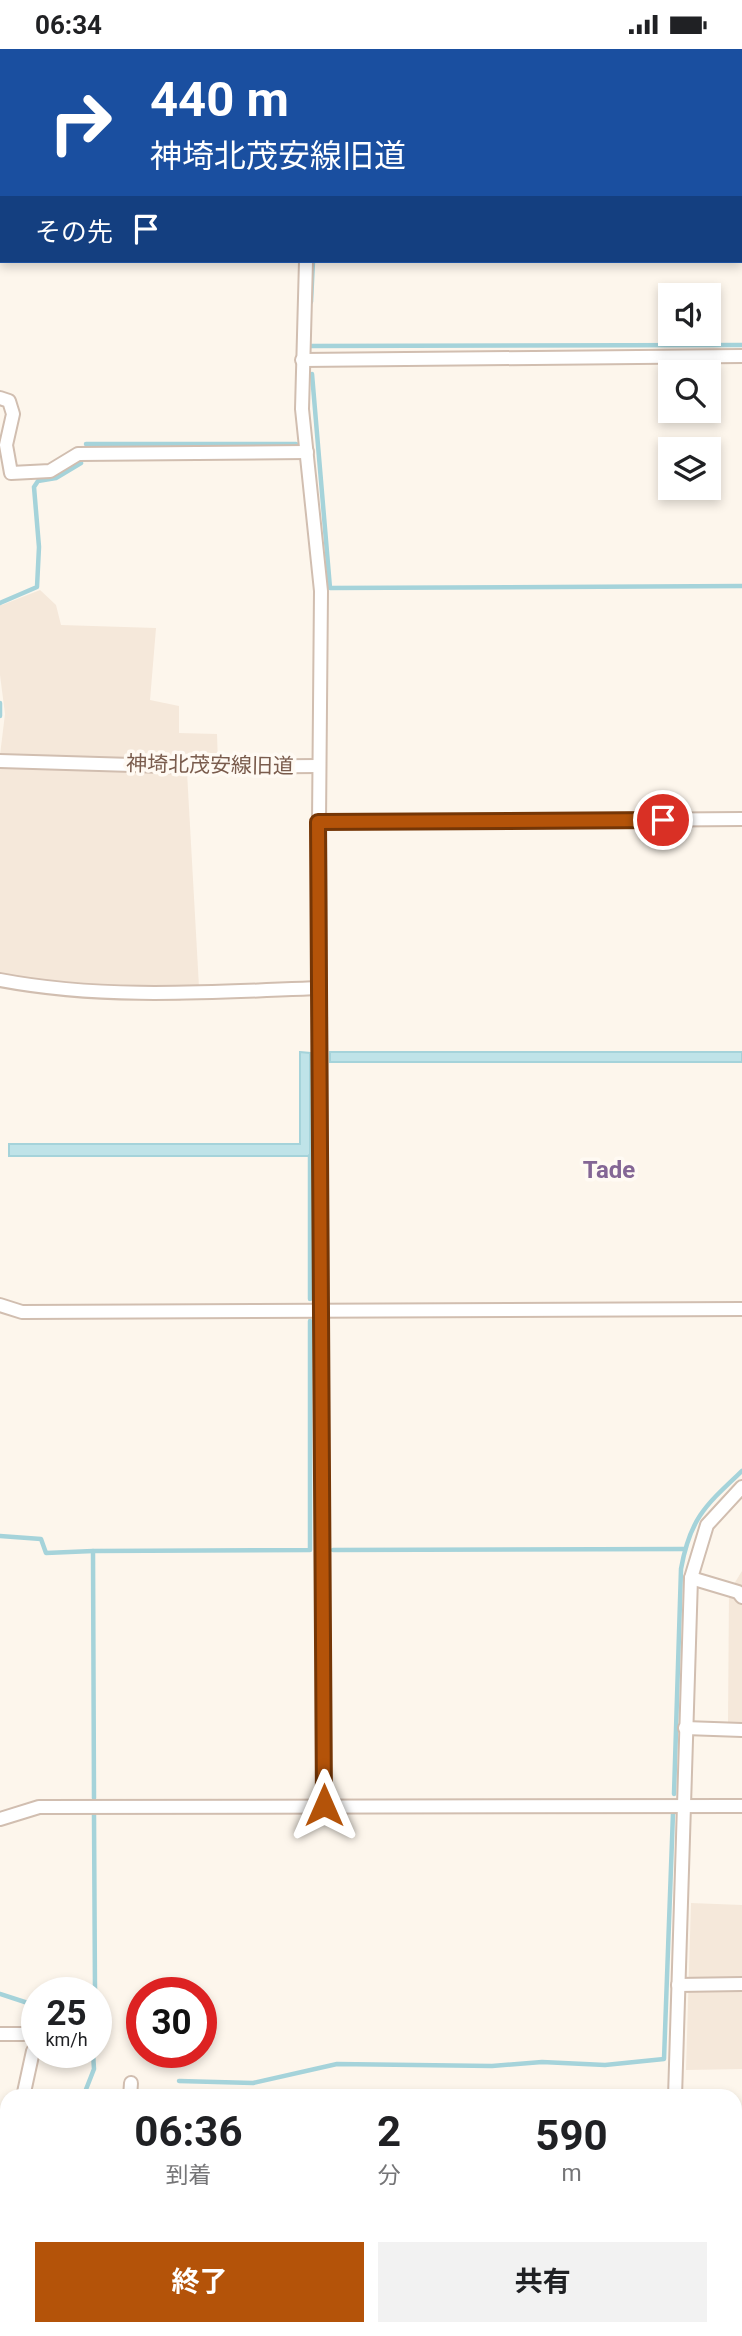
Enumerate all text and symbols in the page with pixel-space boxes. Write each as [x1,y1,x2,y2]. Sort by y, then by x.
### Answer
text: 06:34 [35,10,102,40]
text: 440 m [150,71,289,128]
icon: right [35,77,126,168]
text: 神埼北茂安線旧道 [150,137,406,175]
icon: arrive [127,210,165,248]
text: その先 [35,217,113,247]
map controls [658,283,721,500]
button: sound [658,283,721,346]
button: search [658,360,721,423]
button: layers [658,437,721,500]
street label: 神埼北茂安線旧道 [126,752,294,778]
pin [633,790,693,850]
icon: arrive [644,801,682,839]
district label: Tade [583,1156,635,1184]
position arrow [287,1768,361,1842]
speed limit sign: 30 [126,1977,217,2068]
text: 25 [46,1993,87,2034]
text: km/h [45,2029,88,2050]
text: 06:36 [134,2107,243,2156]
text: 2 [377,2107,401,2156]
text: 590 [535,2111,608,2160]
text: m [561,2160,582,2187]
text: 到着 [165,2162,211,2189]
text: 分 [377,2162,400,2189]
button: 終了 [35,2242,364,2322]
button: 共有 [378,2242,707,2322]

